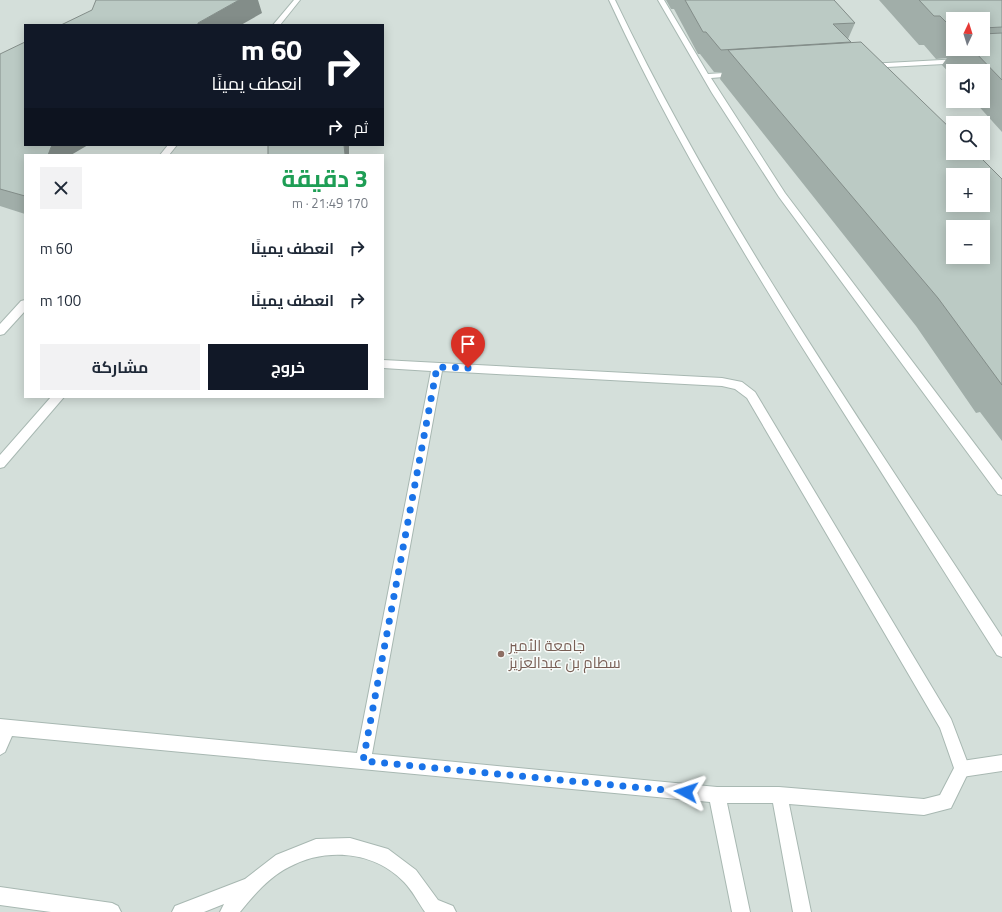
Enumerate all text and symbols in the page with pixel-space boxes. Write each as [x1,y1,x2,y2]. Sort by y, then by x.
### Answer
north arrow [946,12,990,56]
map controls [946,12,990,264]
text: 60 m [241,28,302,71]
icon: right [316,40,368,92]
button: sound [946,64,990,108]
text: انعطف يمينًا [212,70,302,97]
icon: right [324,116,346,138]
text: ثم [354,116,368,139]
button: search [946,116,990,160]
text: 3 دقيقة [281,160,368,196]
button: close [40,167,82,209]
button: + [946,168,990,212]
text: 170 m · 21:49 [292,193,368,213]
button: − [946,220,990,264]
text: 60 m [40,237,73,260]
text: انعطف يمينًا [251,237,334,260]
icon: right [346,237,368,259]
text: 100 m [40,289,81,312]
text: انعطف يمينًا [251,289,334,312]
icon: right [346,289,368,311]
pin [451,327,485,368]
icon: arrive [457,333,479,355]
button: مشاركة [40,344,200,390]
button: خروج [208,344,368,390]
place label: جامعة الأمير سطام بن عبدالعزيز [508,634,621,674]
marker: جامعة الأمير سطام بن عبدالعزيز [496,649,506,659]
position arrow [665,771,707,813]

